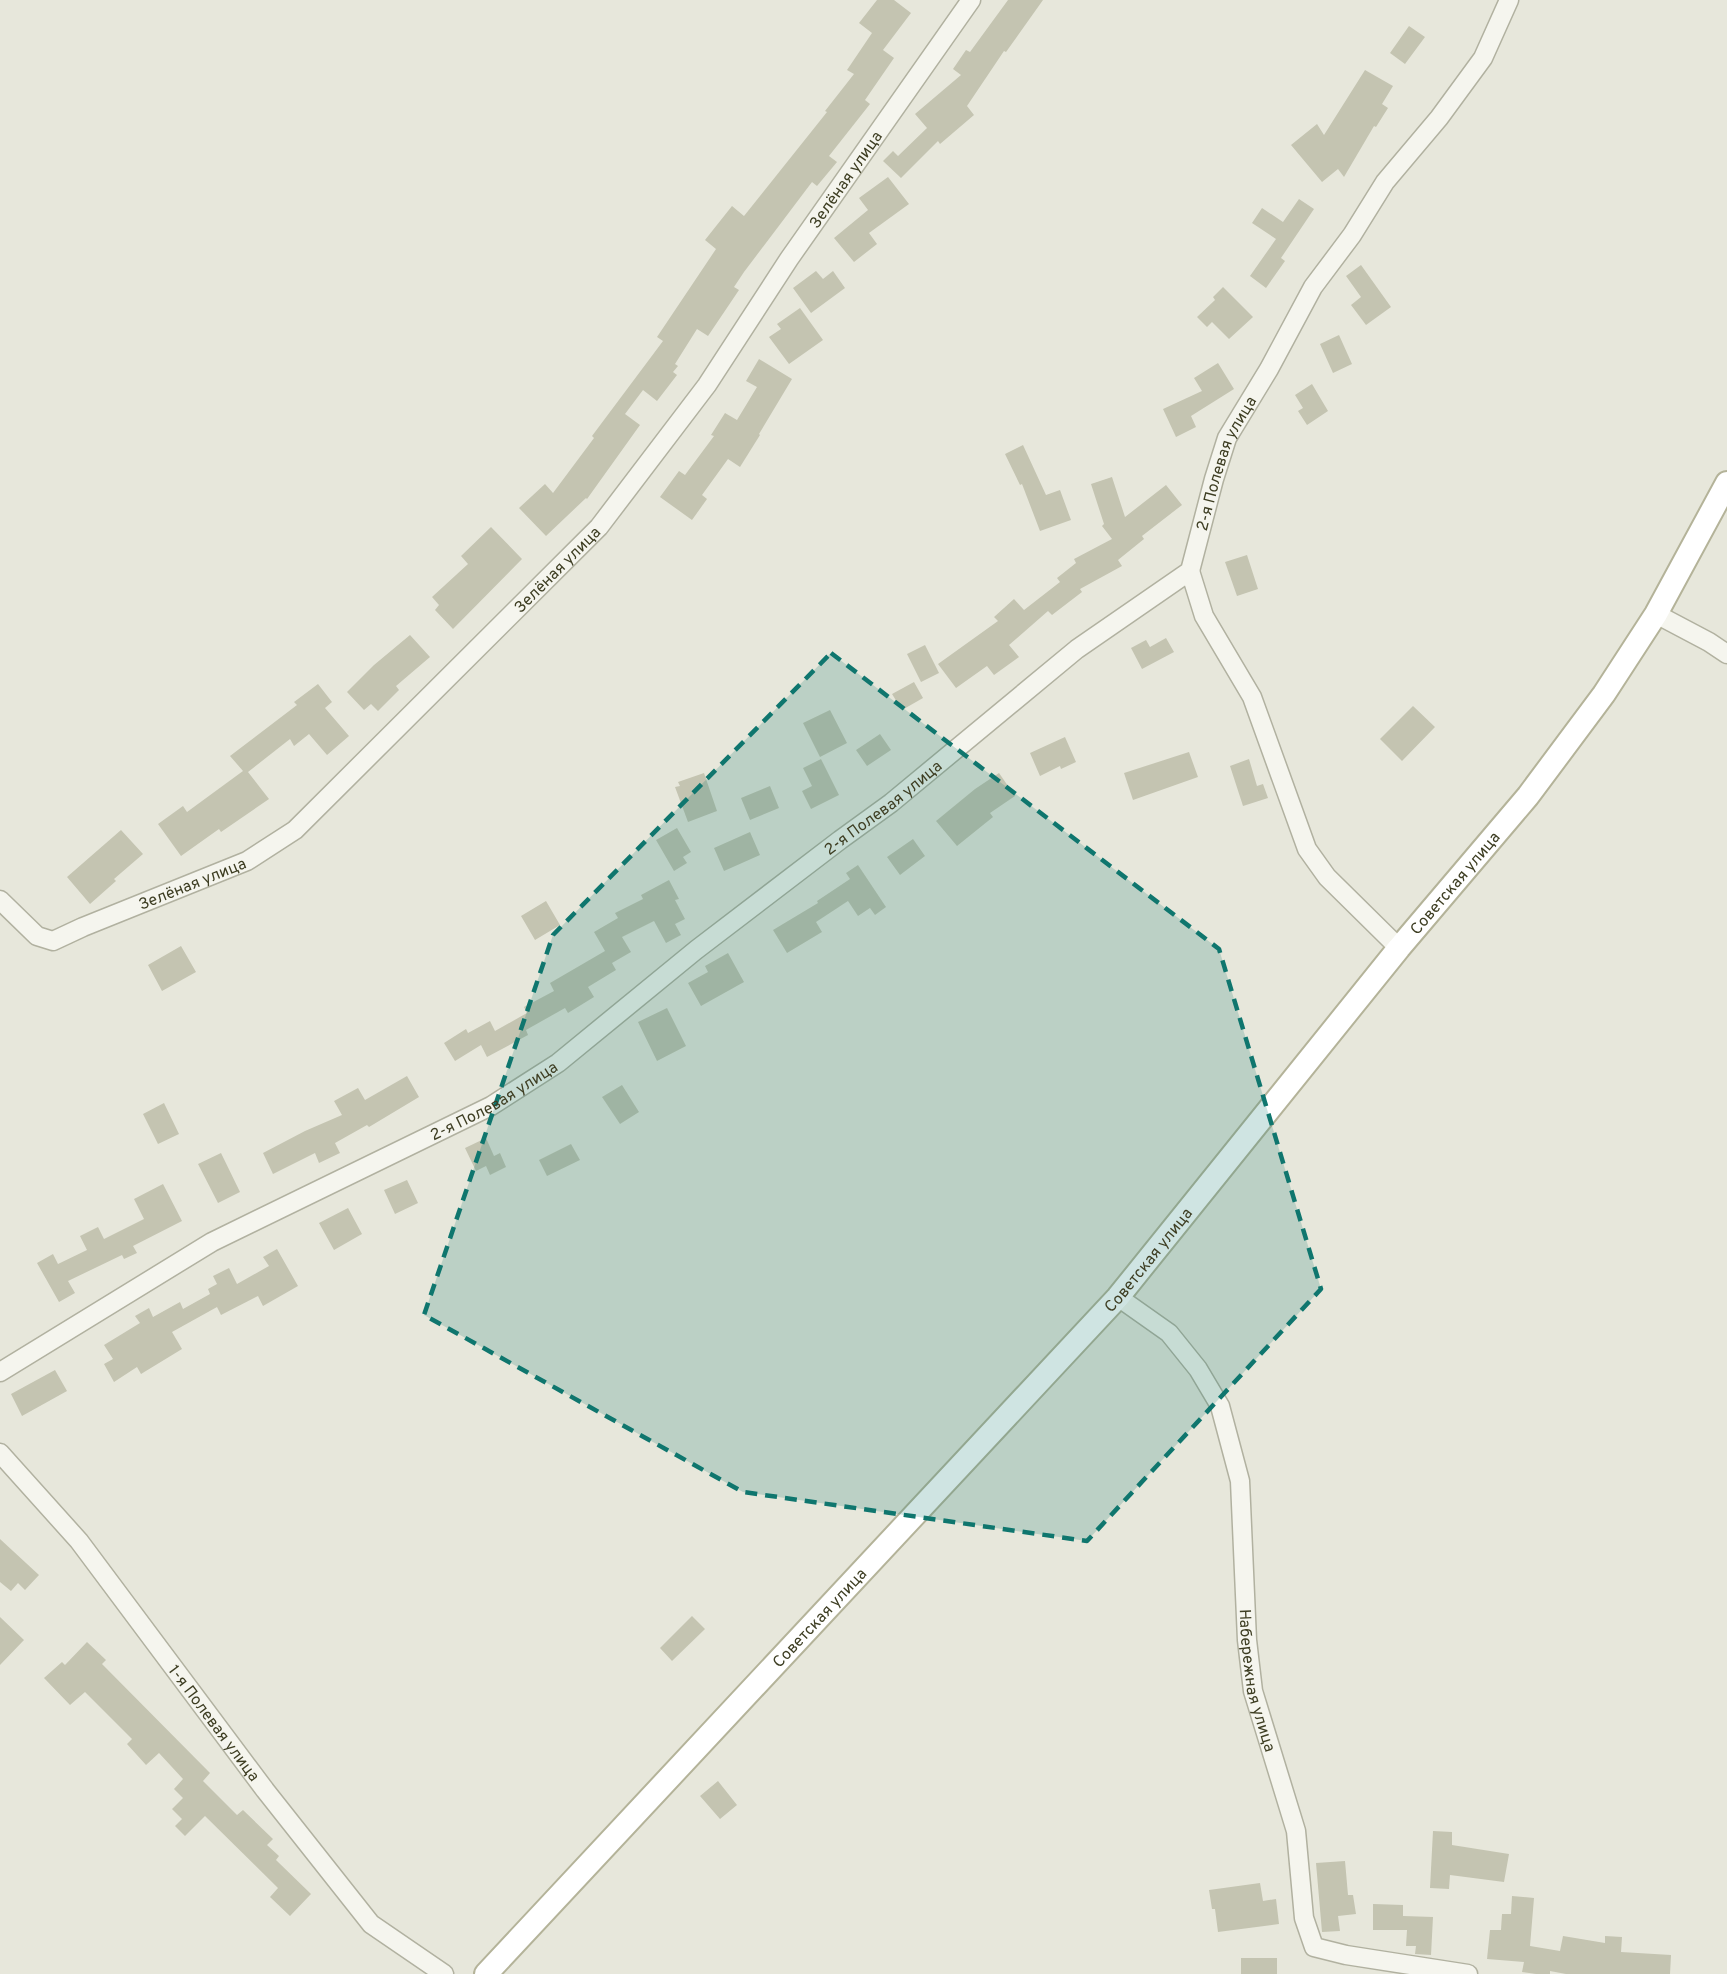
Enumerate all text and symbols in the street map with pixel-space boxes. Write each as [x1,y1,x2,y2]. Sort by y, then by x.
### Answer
street label: Зелёная улица [806,128,888,233]
street label: 2-я Полевая улица [1193,393,1262,533]
street label: Зелёная улица [511,523,606,618]
street label: 2-я Полевая улица [821,757,947,861]
street label: Советская улица [1407,828,1505,940]
street label: Зелёная улица [136,854,250,916]
street label: 2-я Полевая улица [427,1058,562,1146]
street label: Советская улица [1101,1204,1198,1317]
street label: Советская улица [769,1565,872,1673]
street label: Набережная улица [1234,1609,1279,1755]
street label: 1-я Полевая улица [163,1662,263,1786]

